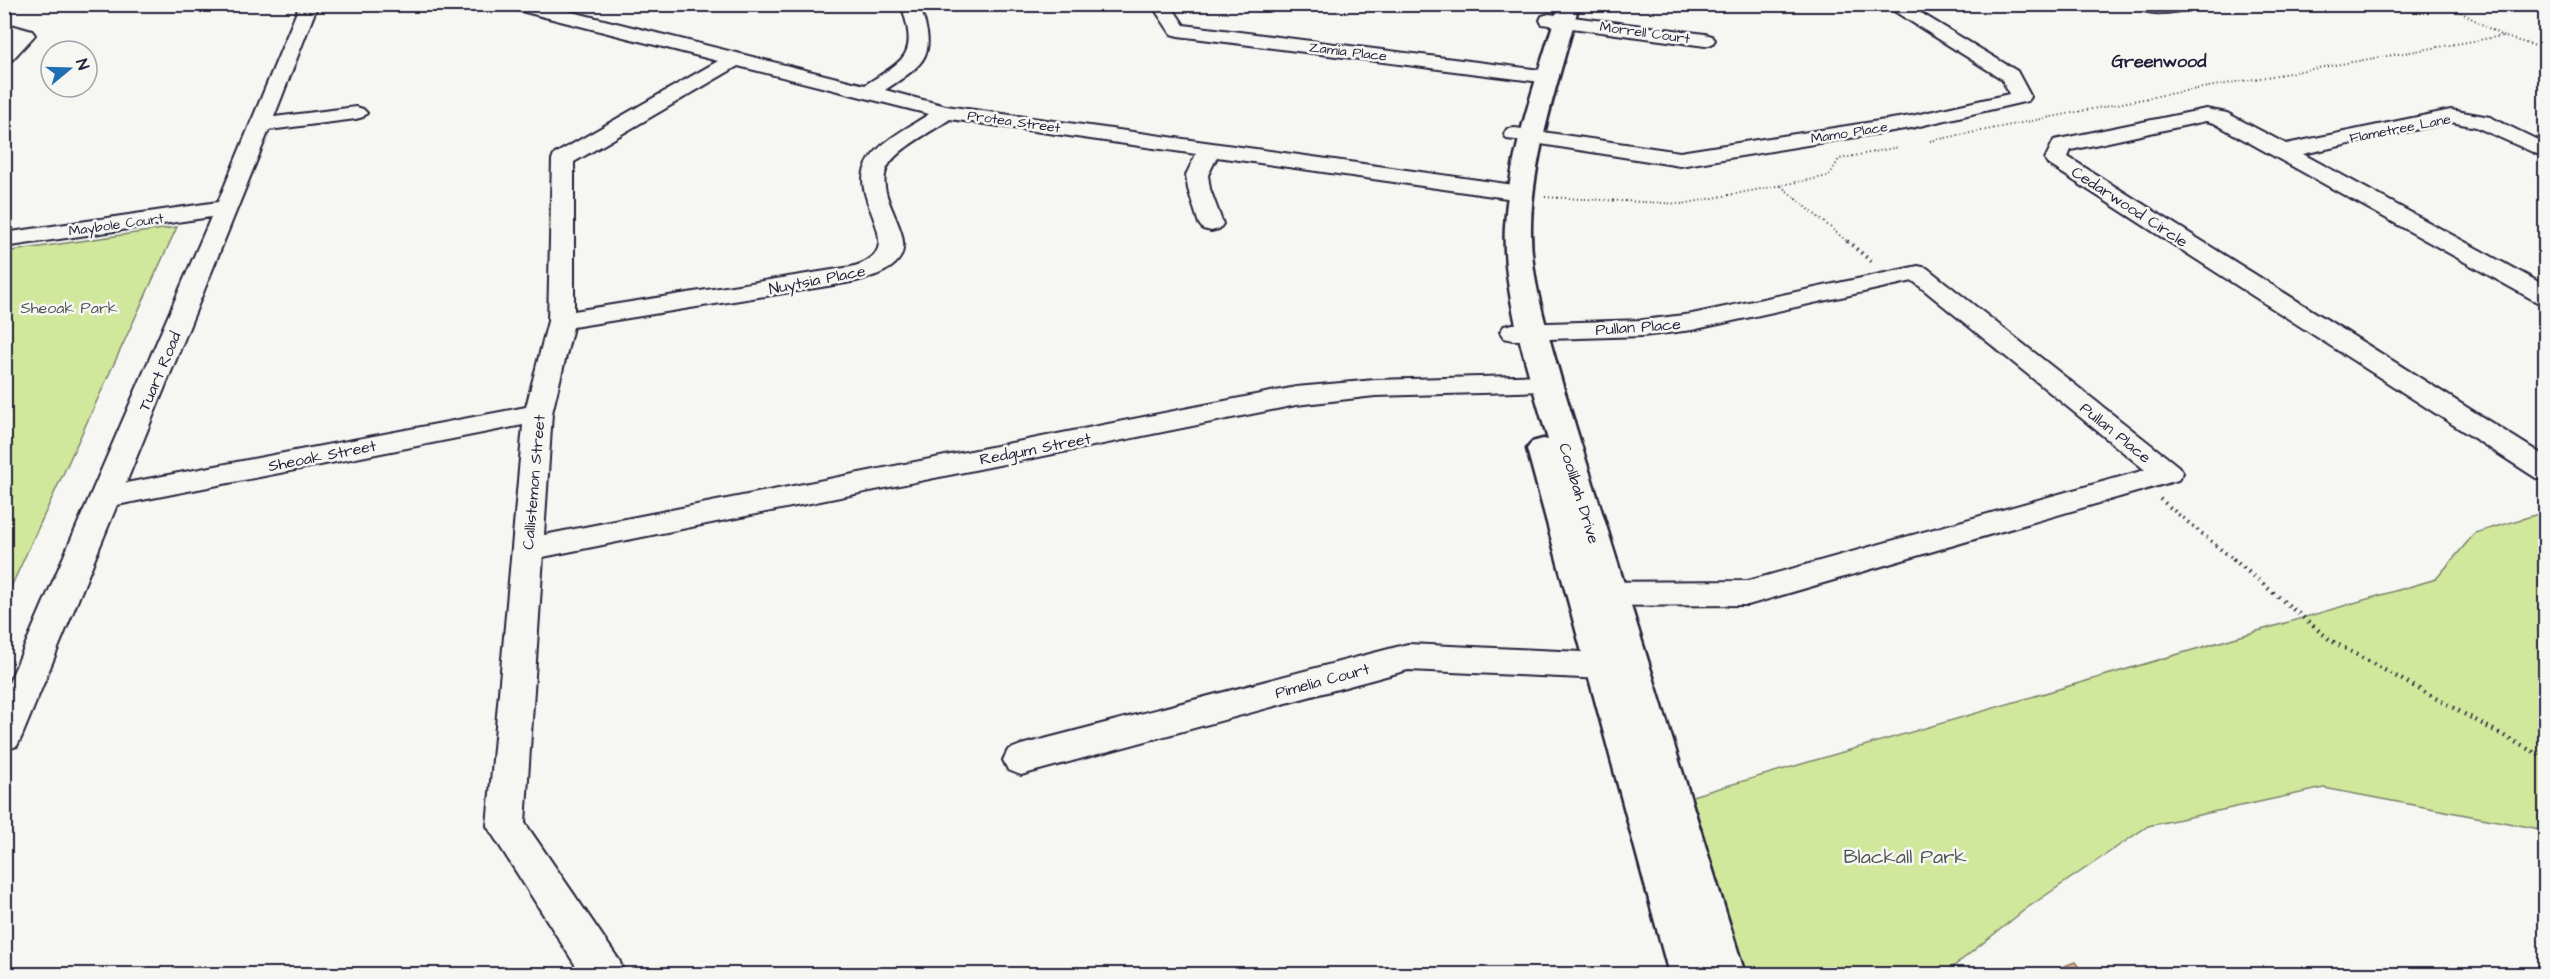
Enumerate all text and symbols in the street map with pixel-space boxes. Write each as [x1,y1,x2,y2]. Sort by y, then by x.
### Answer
street label: Morrell Court [1599,17,1692,49]
street label: Zamia Place [1308,37,1388,67]
north arrow [39,39,99,99]
district label: Greenwood [2112,49,2207,74]
text: N [70,56,94,73]
street label: Protea Street [966,106,1062,138]
street label: Flametree Lane [2348,109,2453,149]
street label: Mamo Place [1809,117,1890,149]
street label: Cedarwood Circle [2067,161,2192,253]
street label: Maybole Court [67,208,165,242]
street label: Nuytsia Place [767,260,868,301]
park label: Sheoak Park [20,297,118,319]
street label: Pullan Place [1595,313,1682,341]
street label: Tuart Road [133,328,187,415]
street label: Pullan Place [2075,397,2156,468]
street label: Callistemon Street [517,413,551,550]
street label: Redgum Street [978,427,1093,472]
street label: Sheoak Street [266,435,379,477]
street label: Coolibah Drive [1553,440,1605,547]
street label: Pimelia Court [1273,658,1372,704]
park label: Blackall Park [1843,843,1967,871]

